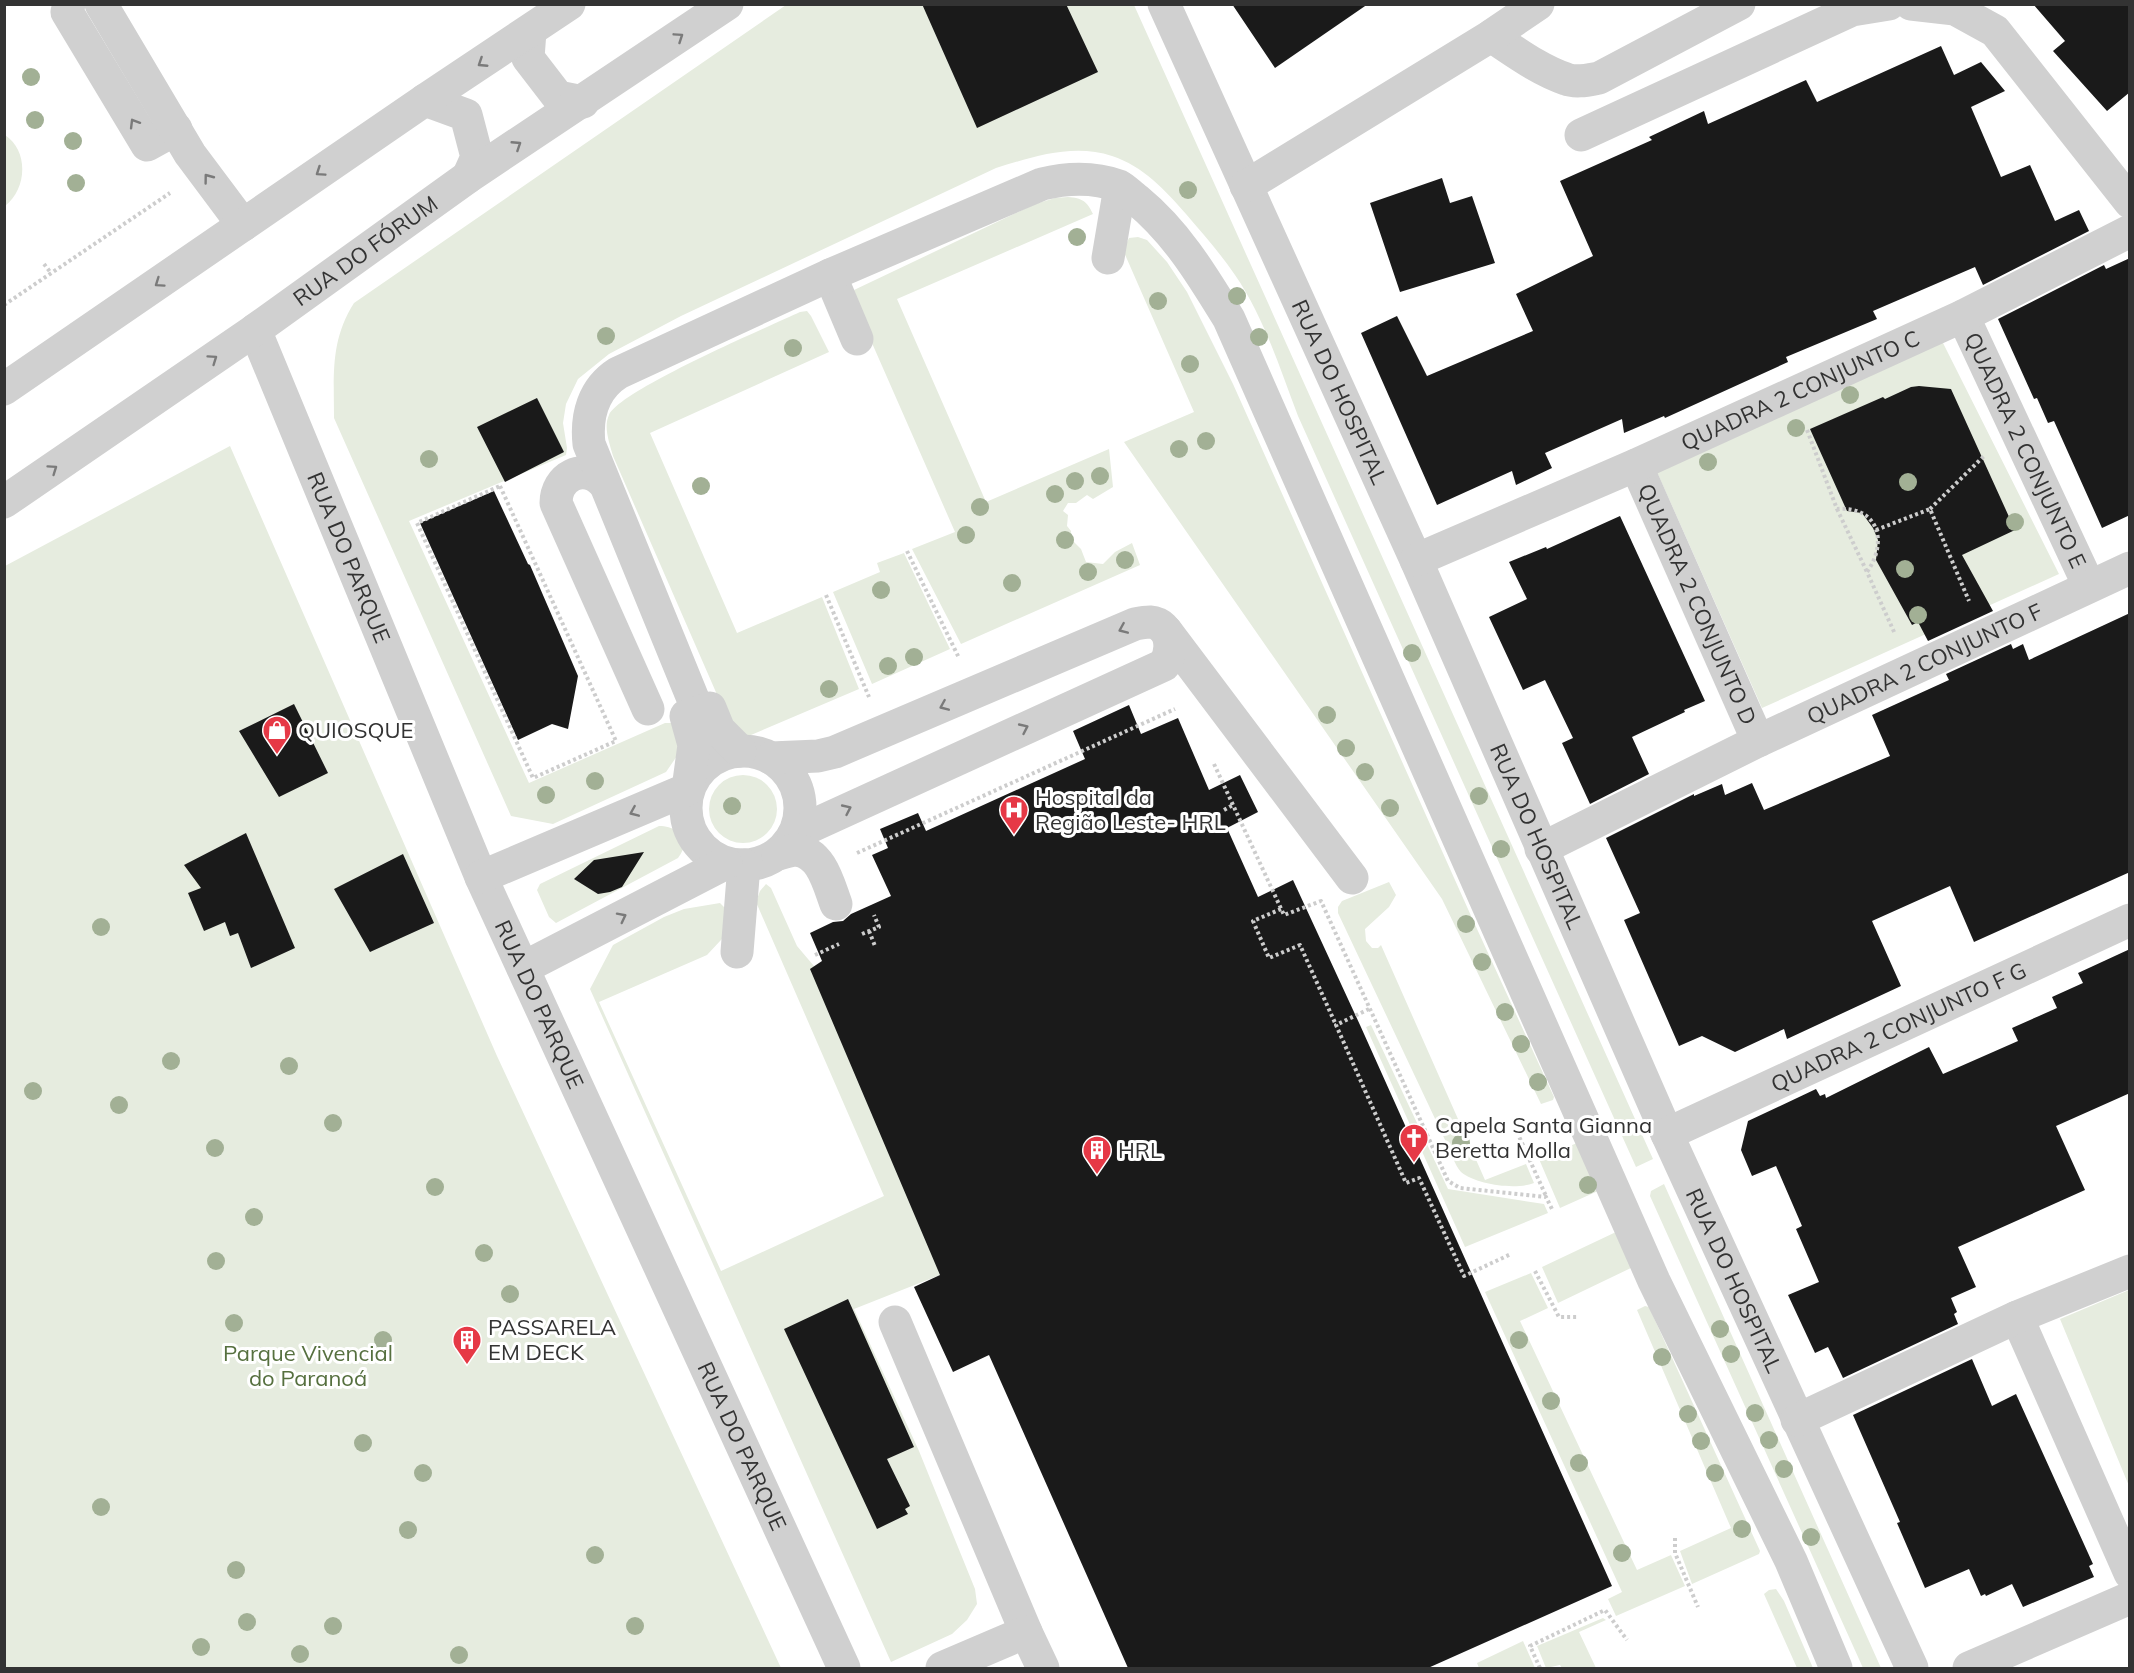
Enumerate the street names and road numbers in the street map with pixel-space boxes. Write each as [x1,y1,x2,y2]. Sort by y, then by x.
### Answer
street label: RUA DO FÓRUM [287,189,443,312]
street label: RUA DO HOSPITAL [1286,295,1394,489]
street label: QUADRA 2 CONJUNTO C [1676,324,1924,457]
street label: QUADRA 2 CONJUNTO E [1959,328,2093,573]
street label: RUA DO PARQUE [301,468,397,647]
street label: QUADRA 2 CONJUNTO D [1632,479,1763,729]
street label: QUADRA 2 CONJUNTO F [1802,597,2047,730]
street label: RUA DO HOSPITAL [1484,739,1590,933]
street label: RUA DO PARQUE [489,916,590,1093]
street label: QUADRA 2 CONJUNTO F G [1766,956,2031,1098]
street label: RUA DO HOSPITAL [1680,1184,1789,1377]
street label: RUA DO PARQUE [691,1357,793,1535]

